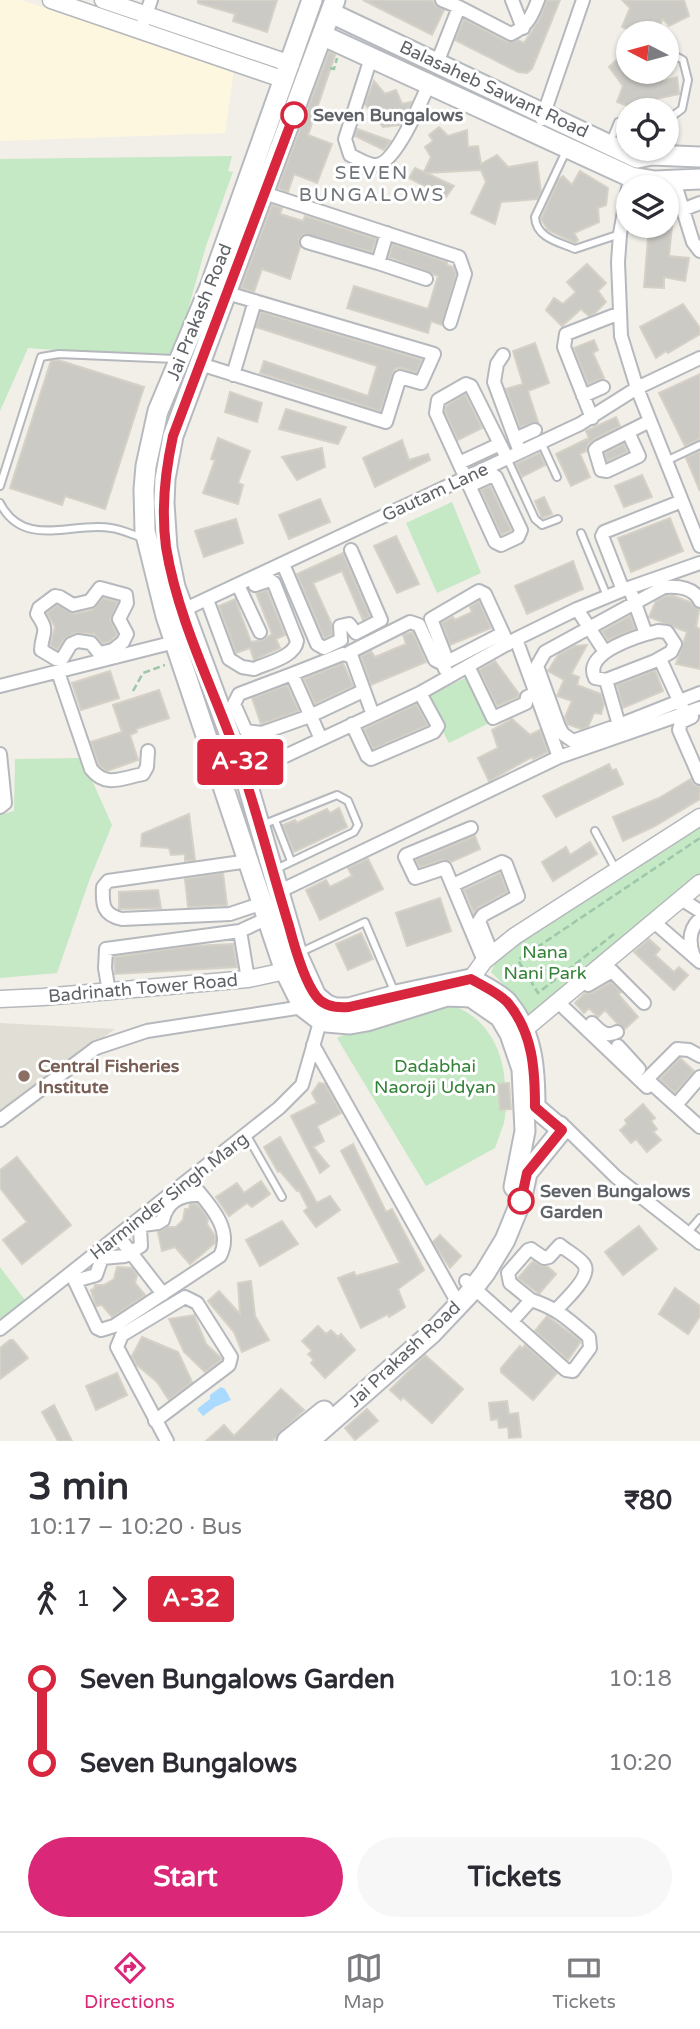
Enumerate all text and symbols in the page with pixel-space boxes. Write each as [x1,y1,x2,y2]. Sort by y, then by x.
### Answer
north arrow [616,21,679,84]
map controls [616,21,679,238]
street label: Balasaheb Sawant Road [396,36,592,142]
button: locate [616,98,679,161]
marker: Seven Bungalows [281,102,307,128]
place label: Seven Bungalows [313,104,464,126]
district label: SEVEN BUNGALOWS [299,162,445,206]
button: layers [616,175,679,238]
street label: Jai Prakash Road [161,240,237,384]
street label: Gautam Lane [378,458,492,526]
line badge: A-32 [191,739,289,785]
text: A-32 [211,747,269,776]
park label: Nana Nani Park [503,941,587,984]
street label: Badrinath Tower Road [47,969,239,1007]
place label: Central Fisheries Institute [38,1055,180,1098]
park label: Dadabhai Naoroji Udyan [374,1055,496,1098]
marker: Central Fisheries Institute [16,1068,32,1084]
street label: Harminder Singh Marg [86,1127,252,1265]
place label: Seven Bungalows Garden [540,1180,691,1223]
marker: Seven Bungalows Garden [508,1188,534,1214]
street label: Jai Prakash Road [343,1296,465,1412]
text: 3 min [28,1464,129,1510]
text: ₹80 [624,1485,672,1516]
text: 10:17 – 10:20 · Bus [28,1513,242,1541]
icon: walk [28,1580,66,1618]
icon: forward [100,1580,138,1618]
text: A-32 [162,1584,220,1613]
text: 1 [76,1585,90,1613]
text: Seven Bungalows Garden [80,1664,395,1695]
text: 10:18 [608,1665,672,1693]
text: Seven Bungalows [80,1748,297,1779]
text: 10:20 [608,1749,672,1777]
button: Start [28,1837,343,1917]
button: Tickets [357,1837,672,1917]
tab: Directions [84,1949,175,2013]
tab: Map [343,1949,384,2013]
tab: Tickets [552,1949,616,2013]

